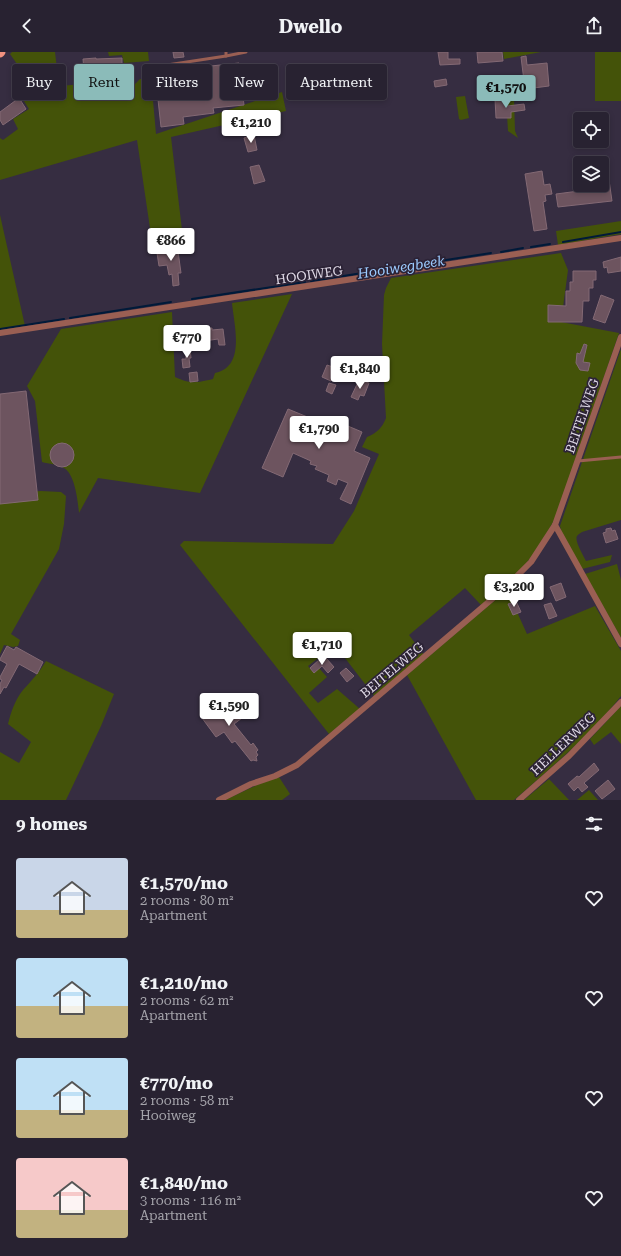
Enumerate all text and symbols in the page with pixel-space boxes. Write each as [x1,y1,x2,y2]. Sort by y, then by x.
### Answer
icon: back [16,15,38,37]
icon: share [583,15,605,37]
text: Dwello [279,16,342,37]
chip: Buy [12,64,66,100]
chip: Rent [74,64,134,100]
chip: Filters [142,64,212,100]
chip: New [220,64,278,100]
chip: Apartment [286,64,387,100]
pin: €1,570 [473,75,539,109]
text: €1,570 [486,80,526,95]
pin: €1,210 [218,110,284,144]
map controls [573,112,609,192]
button: locate [573,112,609,148]
text: €1,210 [231,115,271,130]
button: layers [573,156,609,192]
pin: €866 [147,228,195,262]
text: €866 [156,233,186,248]
water label: Hooiwegbeek [355,252,446,282]
street label: HOOIWEG [274,263,344,287]
pin: €770 [163,325,211,359]
text: €770 [172,330,202,345]
pin: €1,840 [327,356,393,390]
text: €1,840 [340,361,380,376]
street label: BEITELWEG [562,377,602,455]
pin: €1,790 [286,416,352,450]
text: €1,790 [299,421,339,436]
pin: €3,200 [481,574,547,608]
text: €3,200 [494,579,534,594]
pin: €1,710 [289,632,355,666]
text: €1,710 [302,637,342,652]
street label: BEITELWEG [357,639,427,701]
pin: €1,590 [196,693,262,727]
text: €1,590 [209,698,249,713]
street label: HELLERWEG [528,709,598,779]
icon: filters [583,813,605,835]
text: 9 homes [16,814,87,834]
text: €1,570/mo [140,873,228,893]
icon: home [48,874,96,922]
icon: heart [583,887,605,909]
text: 2 rooms · 80 m² [140,893,234,908]
text: Apartment [140,908,207,923]
text: €1,210/mo [140,973,228,993]
icon: home [48,974,96,1022]
icon: heart [583,987,605,1009]
text: 2 rooms · 62 m² [140,993,234,1008]
text: Apartment [140,1008,207,1023]
text: €770/mo [140,1073,213,1093]
icon: home [48,1074,96,1122]
icon: heart [583,1087,605,1109]
text: 2 rooms · 58 m² [140,1093,234,1108]
text: Hooiweg [140,1108,196,1123]
text: €1,840/mo [140,1173,228,1193]
icon: home [48,1174,96,1222]
icon: heart [583,1187,605,1209]
text: 3 rooms · 116 m² [140,1193,241,1208]
text: Apartment [140,1208,207,1223]

